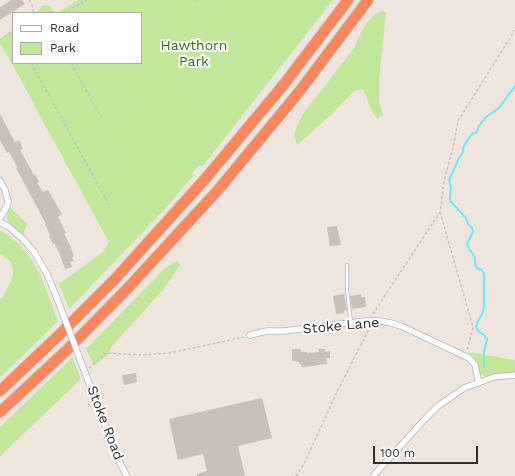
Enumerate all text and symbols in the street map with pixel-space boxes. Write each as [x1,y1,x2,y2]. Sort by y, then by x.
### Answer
legend [12,12,142,64]
text: Road [50,21,79,35]
park label: Hawthorn Park [161,38,227,70]
text: Park [50,41,76,55]
street label: Stoke Lane [302,314,380,338]
street label: Stoke Road [83,384,127,462]
scale bar [375,438,480,464]
text: 100 m [380,446,415,460]

